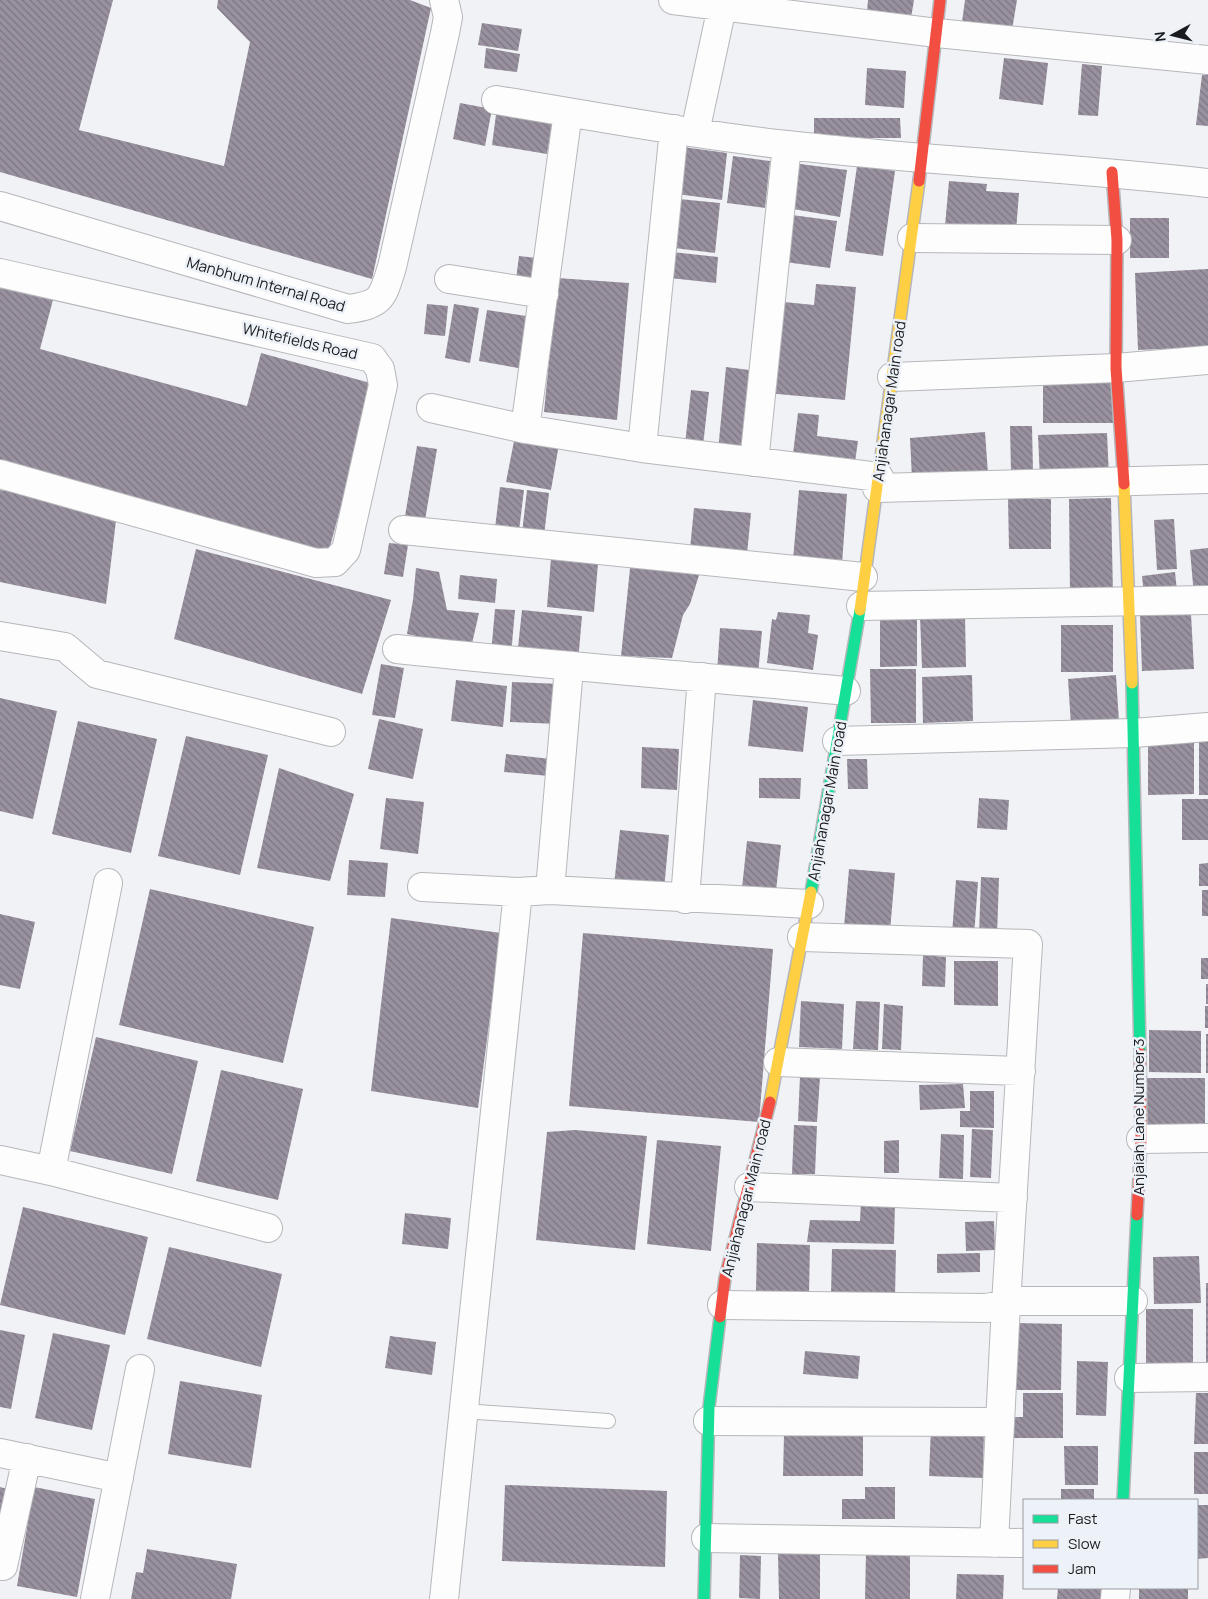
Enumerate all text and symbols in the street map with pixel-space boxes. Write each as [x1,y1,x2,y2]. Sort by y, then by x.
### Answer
north arrow [1148,10,1198,60]
text: N [1150,30,1170,43]
street label: Manbhum Internal Road [184,251,348,317]
street label: Whitefields Road [240,318,360,364]
street label: Anjiahanagar Main road [867,319,911,483]
street label: Anjiahanagar Main road [803,719,851,883]
street label: Anjaiah Lane Number 3 [1128,1038,1149,1196]
street label: Anjiahanagar Main road [716,1117,776,1279]
legend [1023,1499,1198,1589]
text: Fast [1068,1508,1097,1529]
text: Slow [1068,1533,1101,1554]
text: Jam [1068,1558,1096,1579]

